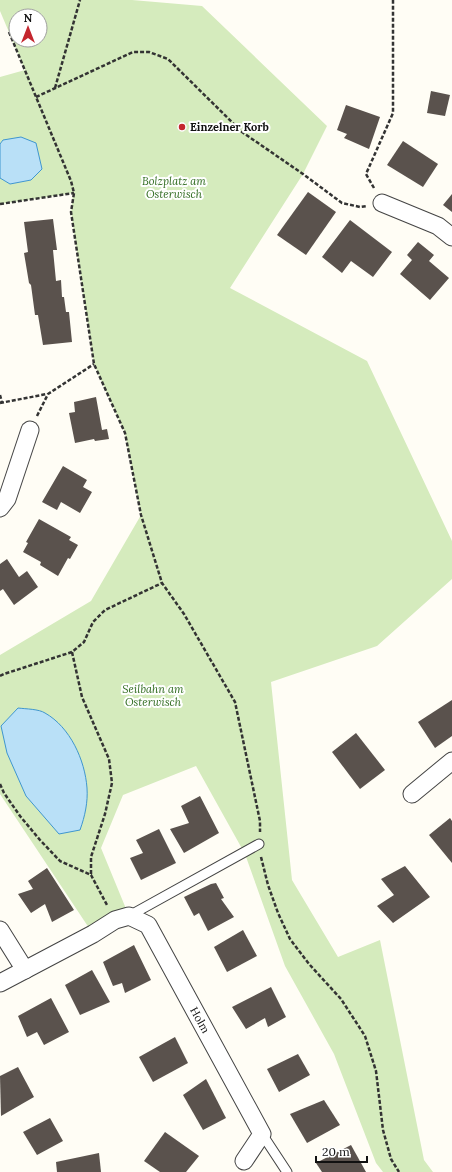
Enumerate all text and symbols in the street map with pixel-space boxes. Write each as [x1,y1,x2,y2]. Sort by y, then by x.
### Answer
north arrow [8,8,48,48]
text: N [24,11,33,25]
place label: Einzelner Korb [190,120,269,134]
marker: Einzelner Korb [177,122,187,132]
park label: Bolzplatz am Osterwisch [142,174,206,201]
park label: Seilbahn am Osterwisch [122,682,184,709]
street label: Holm [187,1005,213,1036]
scale bar [316,1138,367,1164]
text: 20 m [322,1144,350,1159]

